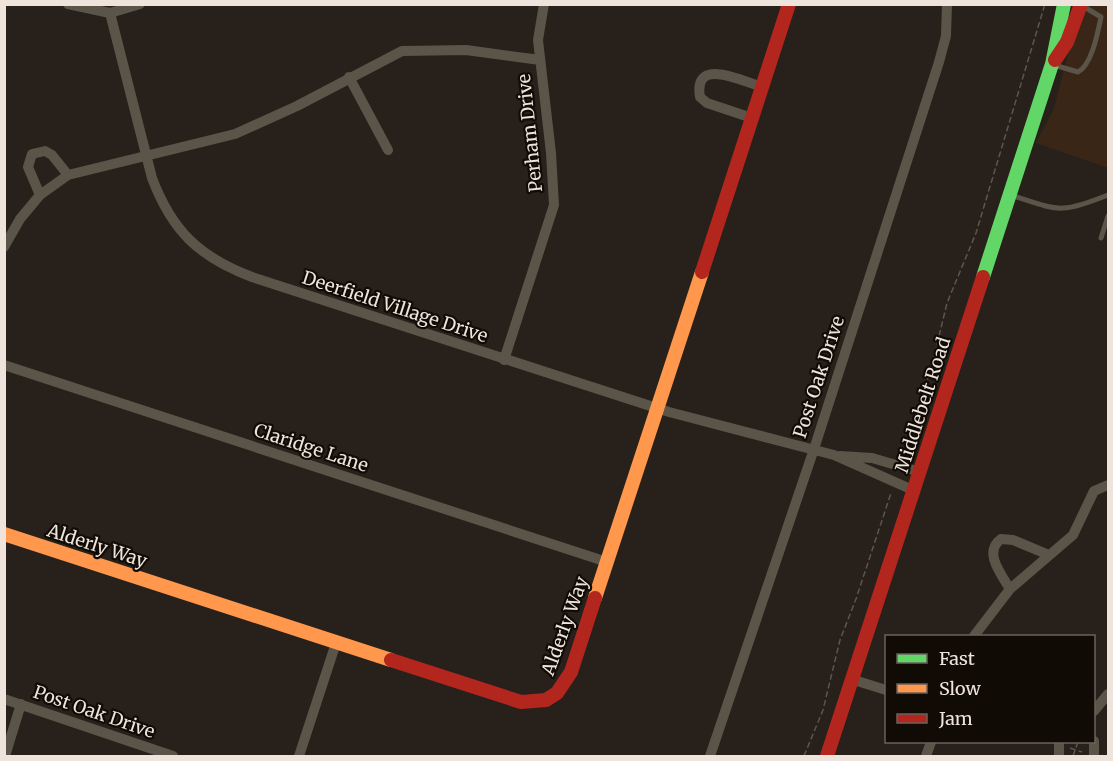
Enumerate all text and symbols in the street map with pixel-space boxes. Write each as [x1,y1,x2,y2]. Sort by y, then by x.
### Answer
street label: Perham Drive [512,73,547,193]
street label: Deerfield Village Drive [300,266,491,347]
street label: Post Oak Drive [788,313,849,441]
street label: Middlebelt Road [890,334,955,476]
street label: Claridge Lane [251,418,371,477]
street label: Alderly Way [43,518,150,573]
street label: Alderly Way [536,573,593,679]
legend [885,635,1095,743]
text: Fast [939,647,975,670]
text: Slow [939,677,982,700]
street label: Post Oak Drive [30,680,158,743]
text: Jam [938,707,973,730]

